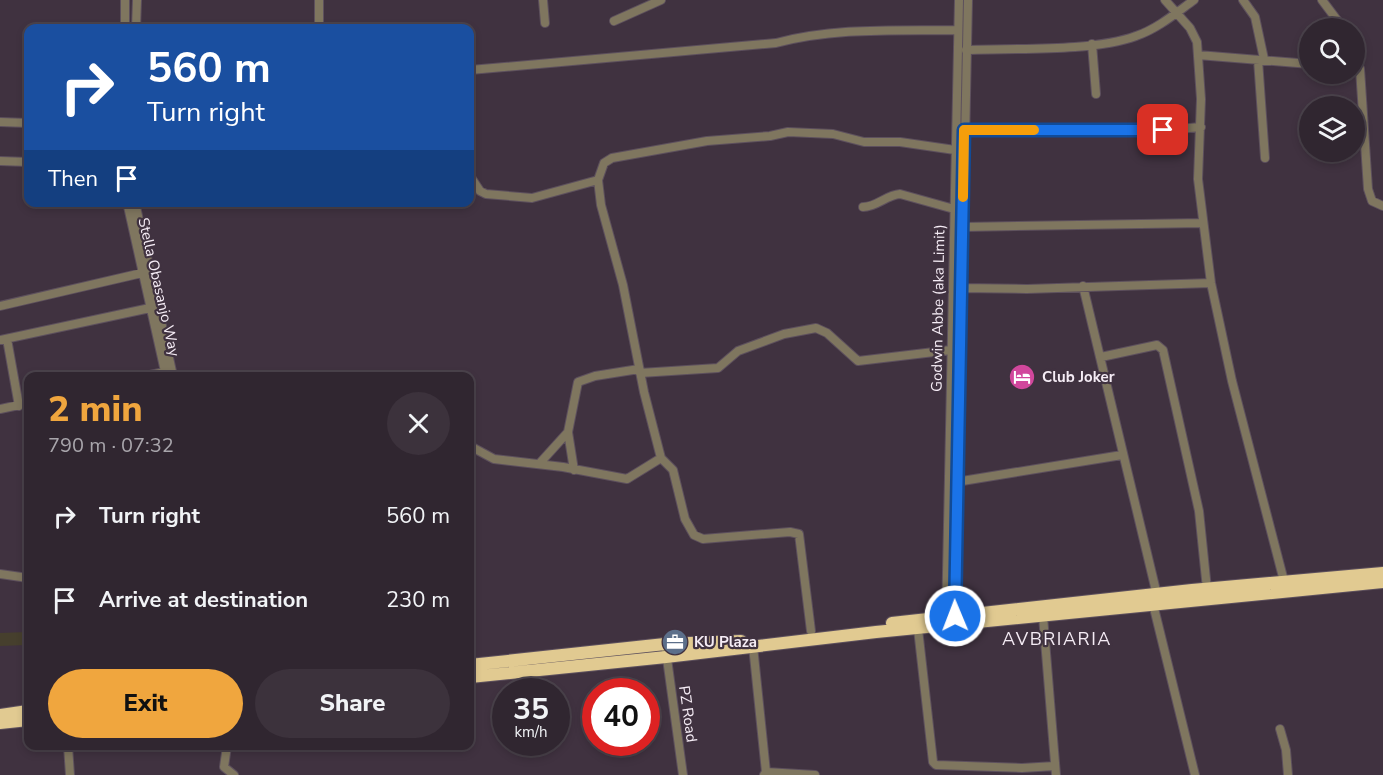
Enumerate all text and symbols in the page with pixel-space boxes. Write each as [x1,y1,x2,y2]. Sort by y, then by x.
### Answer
map controls [1299,18,1365,162]
button: search [1299,18,1365,84]
text: 560 m [147,40,271,97]
icon: right [48,48,126,126]
text: Turn right [147,94,265,131]
button: layers [1299,96,1365,162]
pin [1137,104,1188,155]
icon: arrive [1146,113,1179,146]
icon: arrive [110,162,143,195]
text: Then [48,164,98,194]
street label: Stella Obasanjo Way [133,216,185,359]
street label: Godwin Abbe (aka Limit) [927,224,949,392]
hotel icon: Club Joker [1007,362,1037,392]
place label: Club Joker [1042,367,1115,387]
text: 2 min [48,385,143,434]
button: close [387,392,450,455]
text: 790 m · 07:32 [48,432,174,459]
icon: right [48,500,81,533]
text: Turn right [99,501,200,531]
text: 560 m [386,501,450,531]
icon: arrive [48,584,81,617]
position arrow [923,584,987,648]
text: Arrive at destination [99,585,308,615]
text: 230 m [386,585,450,615]
office icon: KU Plaza [660,627,690,657]
district label: AVBRIARIA [1002,627,1112,651]
place label: KU Plaza [694,632,757,652]
button: Exit [48,669,243,738]
button: Share [255,669,450,738]
speed limit sign: 40 [582,678,660,756]
street label: PZ Road [674,684,702,744]
text: 35 [513,689,549,730]
text: km/h [514,722,548,742]

